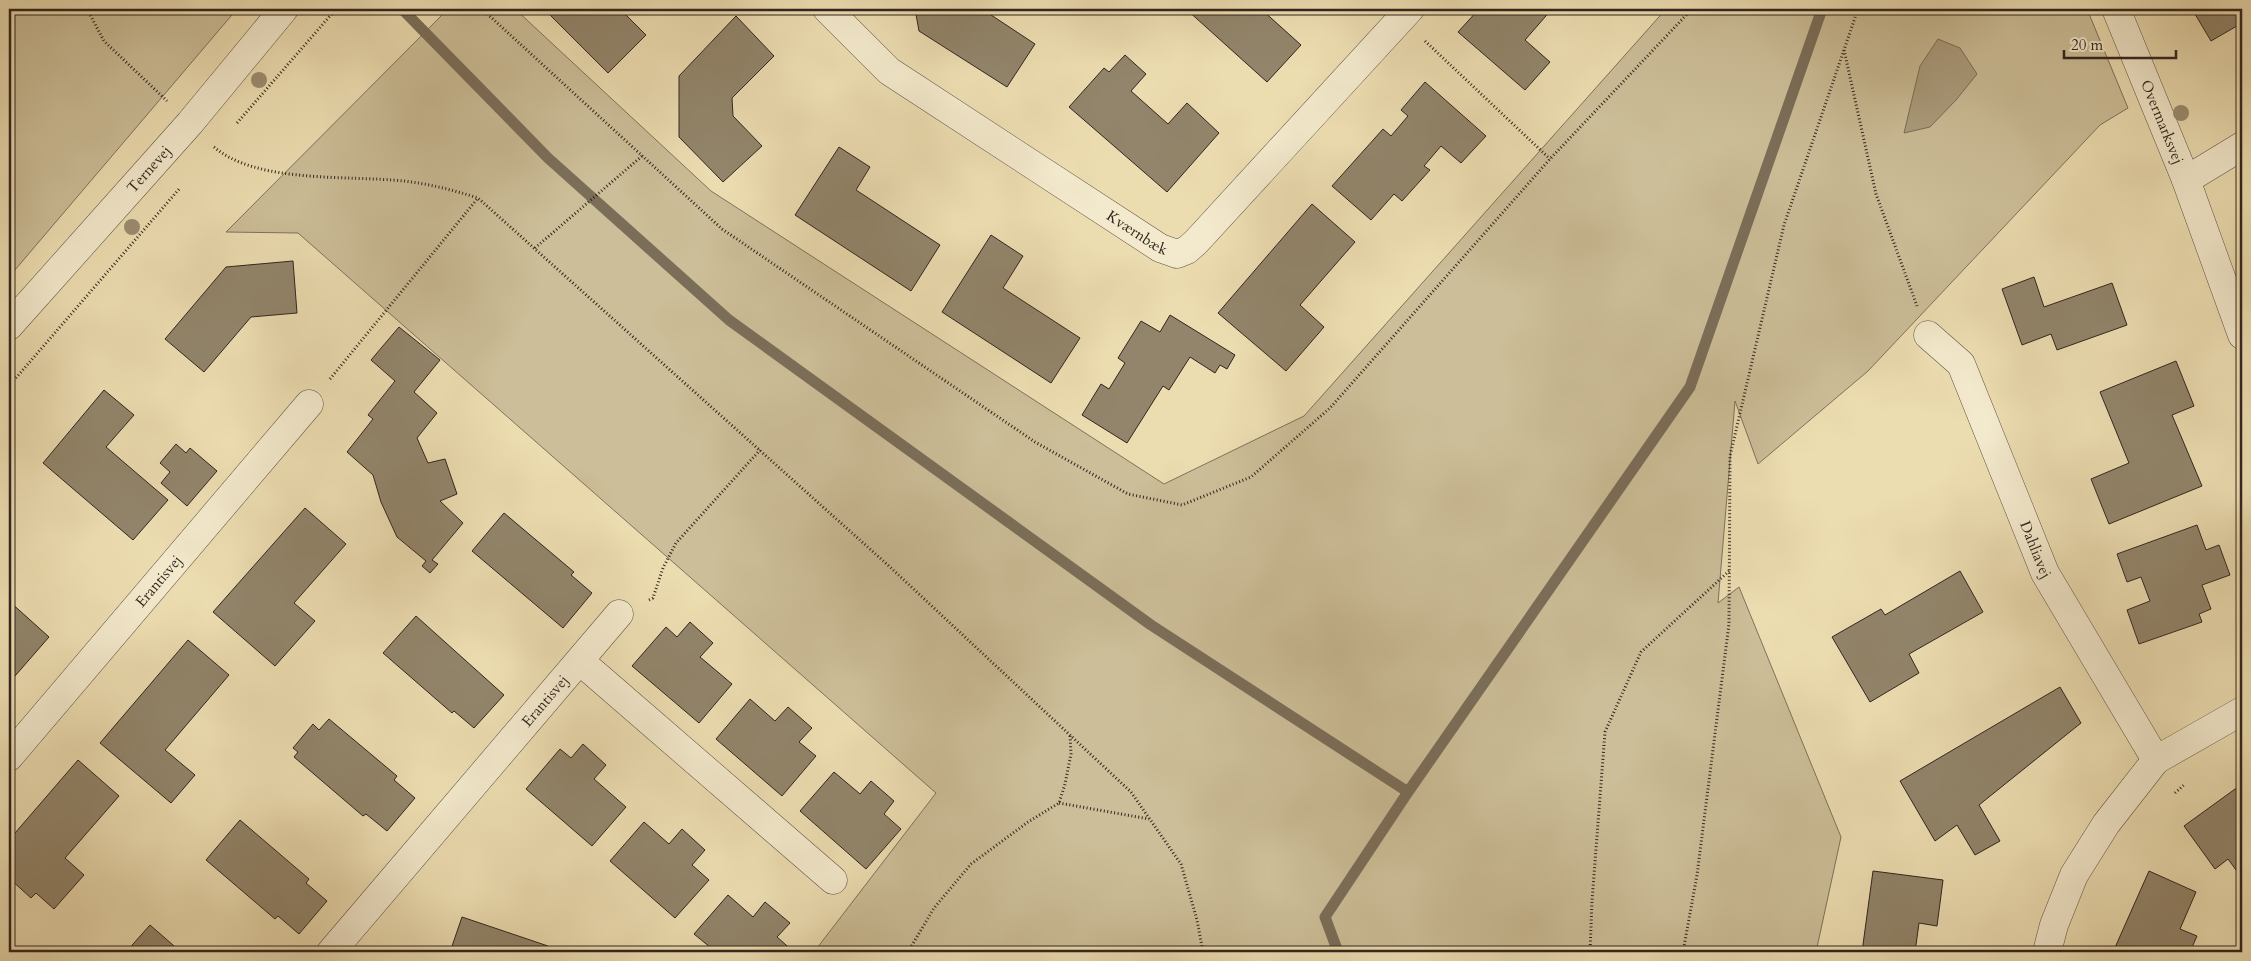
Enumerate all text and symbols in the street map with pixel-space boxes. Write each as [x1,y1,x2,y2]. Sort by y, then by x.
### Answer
scale bar [2064,28,2176,60]
text: 20 m [2071,35,2103,55]
street label: Overmarksvej [2136,77,2188,167]
street label: Ternevej [122,141,175,197]
street label: Kværnbæk [1103,206,1170,260]
street label: Dahliavej [2015,518,2056,582]
street label: Erantisvej [131,551,186,611]
street label: Erantisvej [517,671,573,731]

